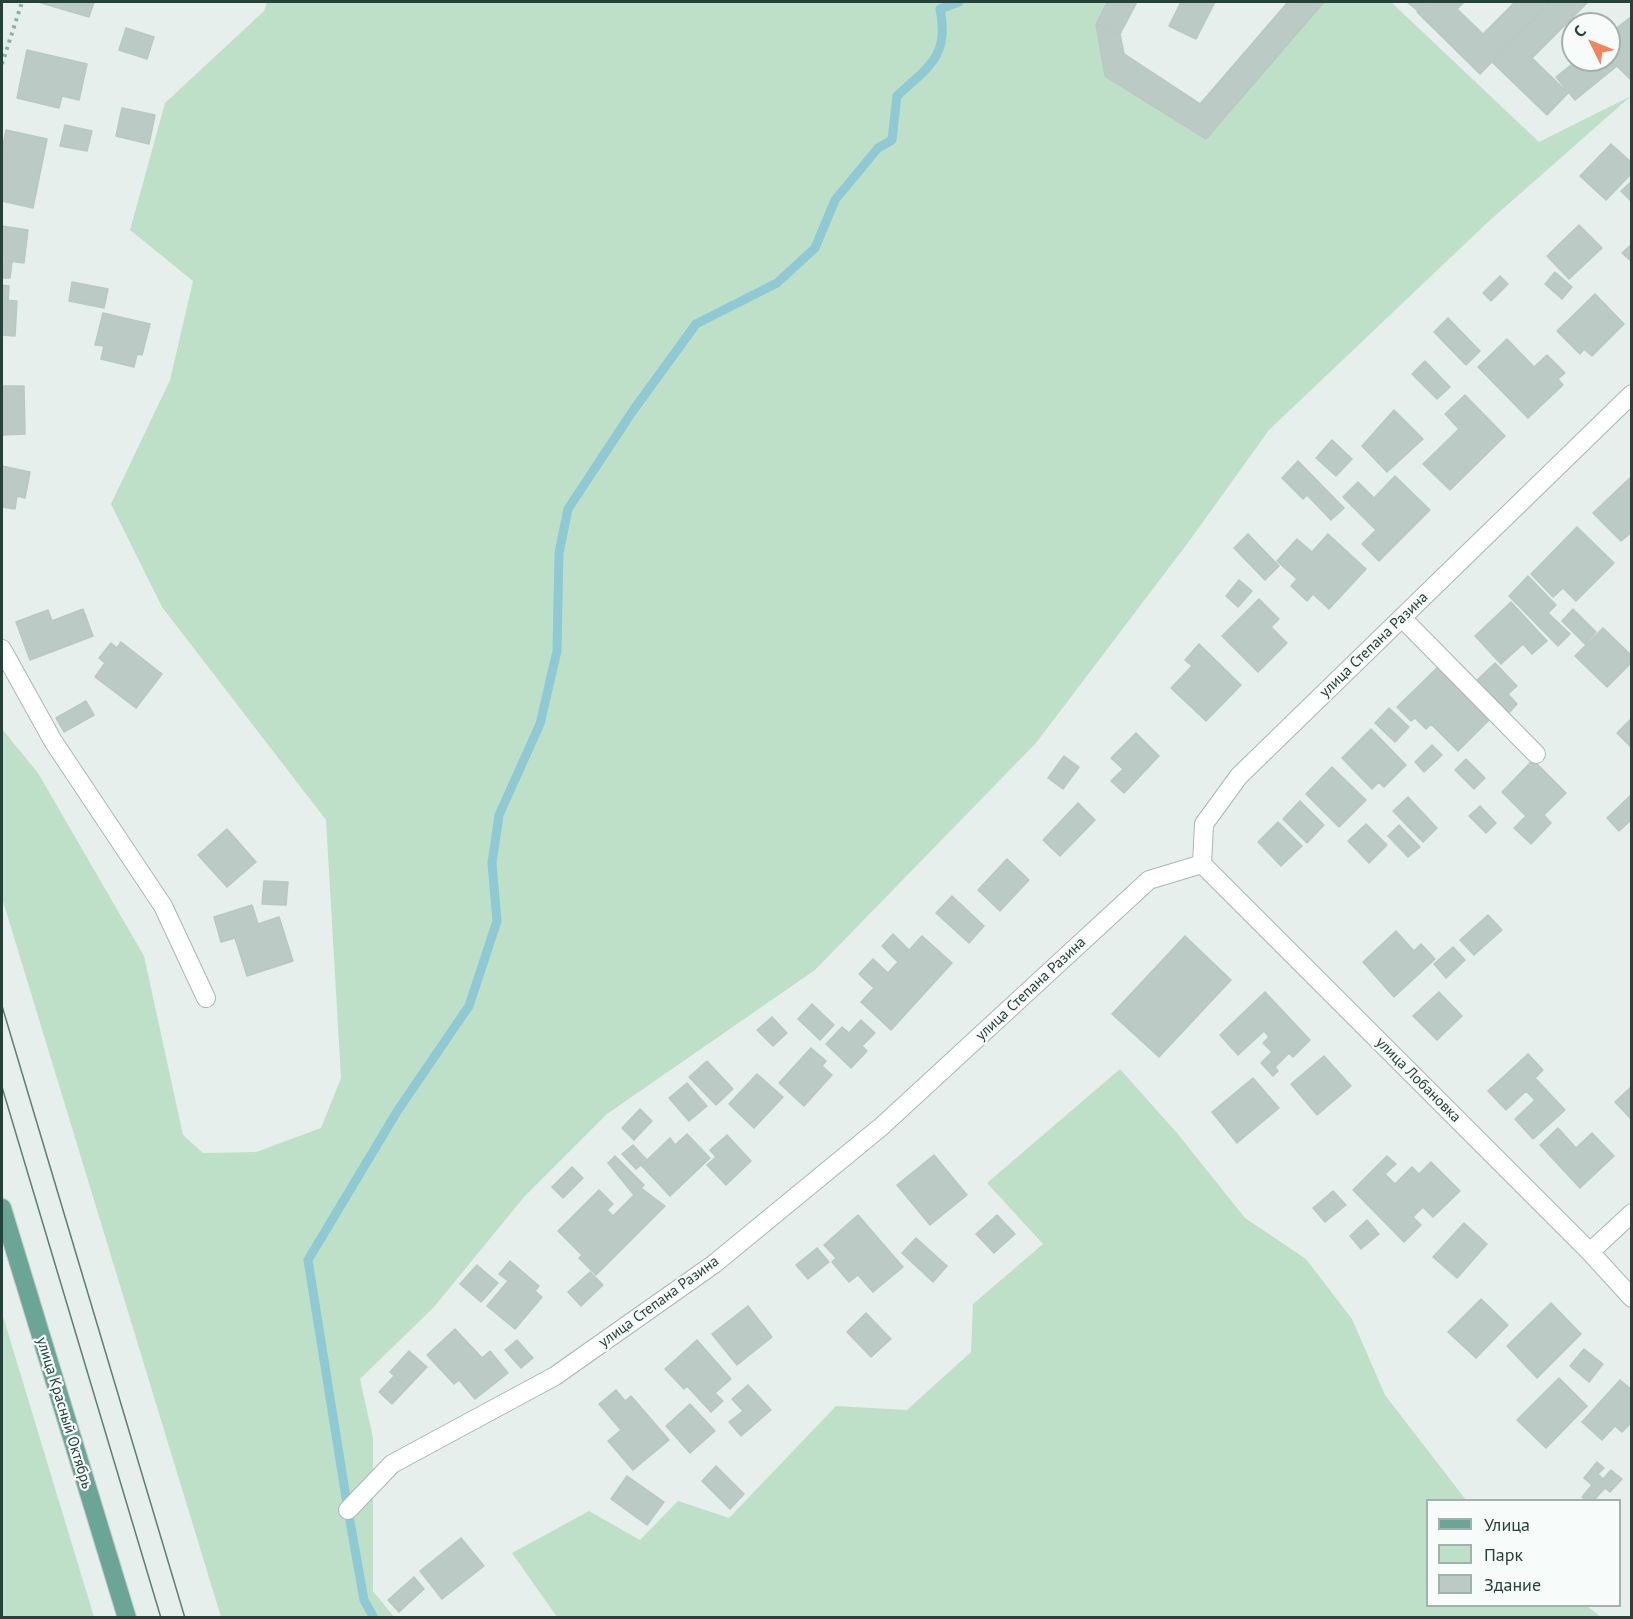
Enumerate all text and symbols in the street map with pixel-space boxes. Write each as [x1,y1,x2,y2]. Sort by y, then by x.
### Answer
north arrow [1561,12,1621,72]
text: С [1569,21,1590,41]
street label: улица Степана Разина [1316,589,1432,701]
street label: улица Степана Разина [972,933,1090,1045]
street label: улица Лобановка [1372,1034,1464,1126]
street label: улица Степана Разина [596,1252,722,1352]
street label: улица Красный Октябрь [32,1335,96,1491]
legend [1426,1499,1621,1607]
text: Улица [1484,1513,1530,1536]
text: Парк [1484,1543,1523,1566]
text: Здание [1484,1573,1541,1596]

